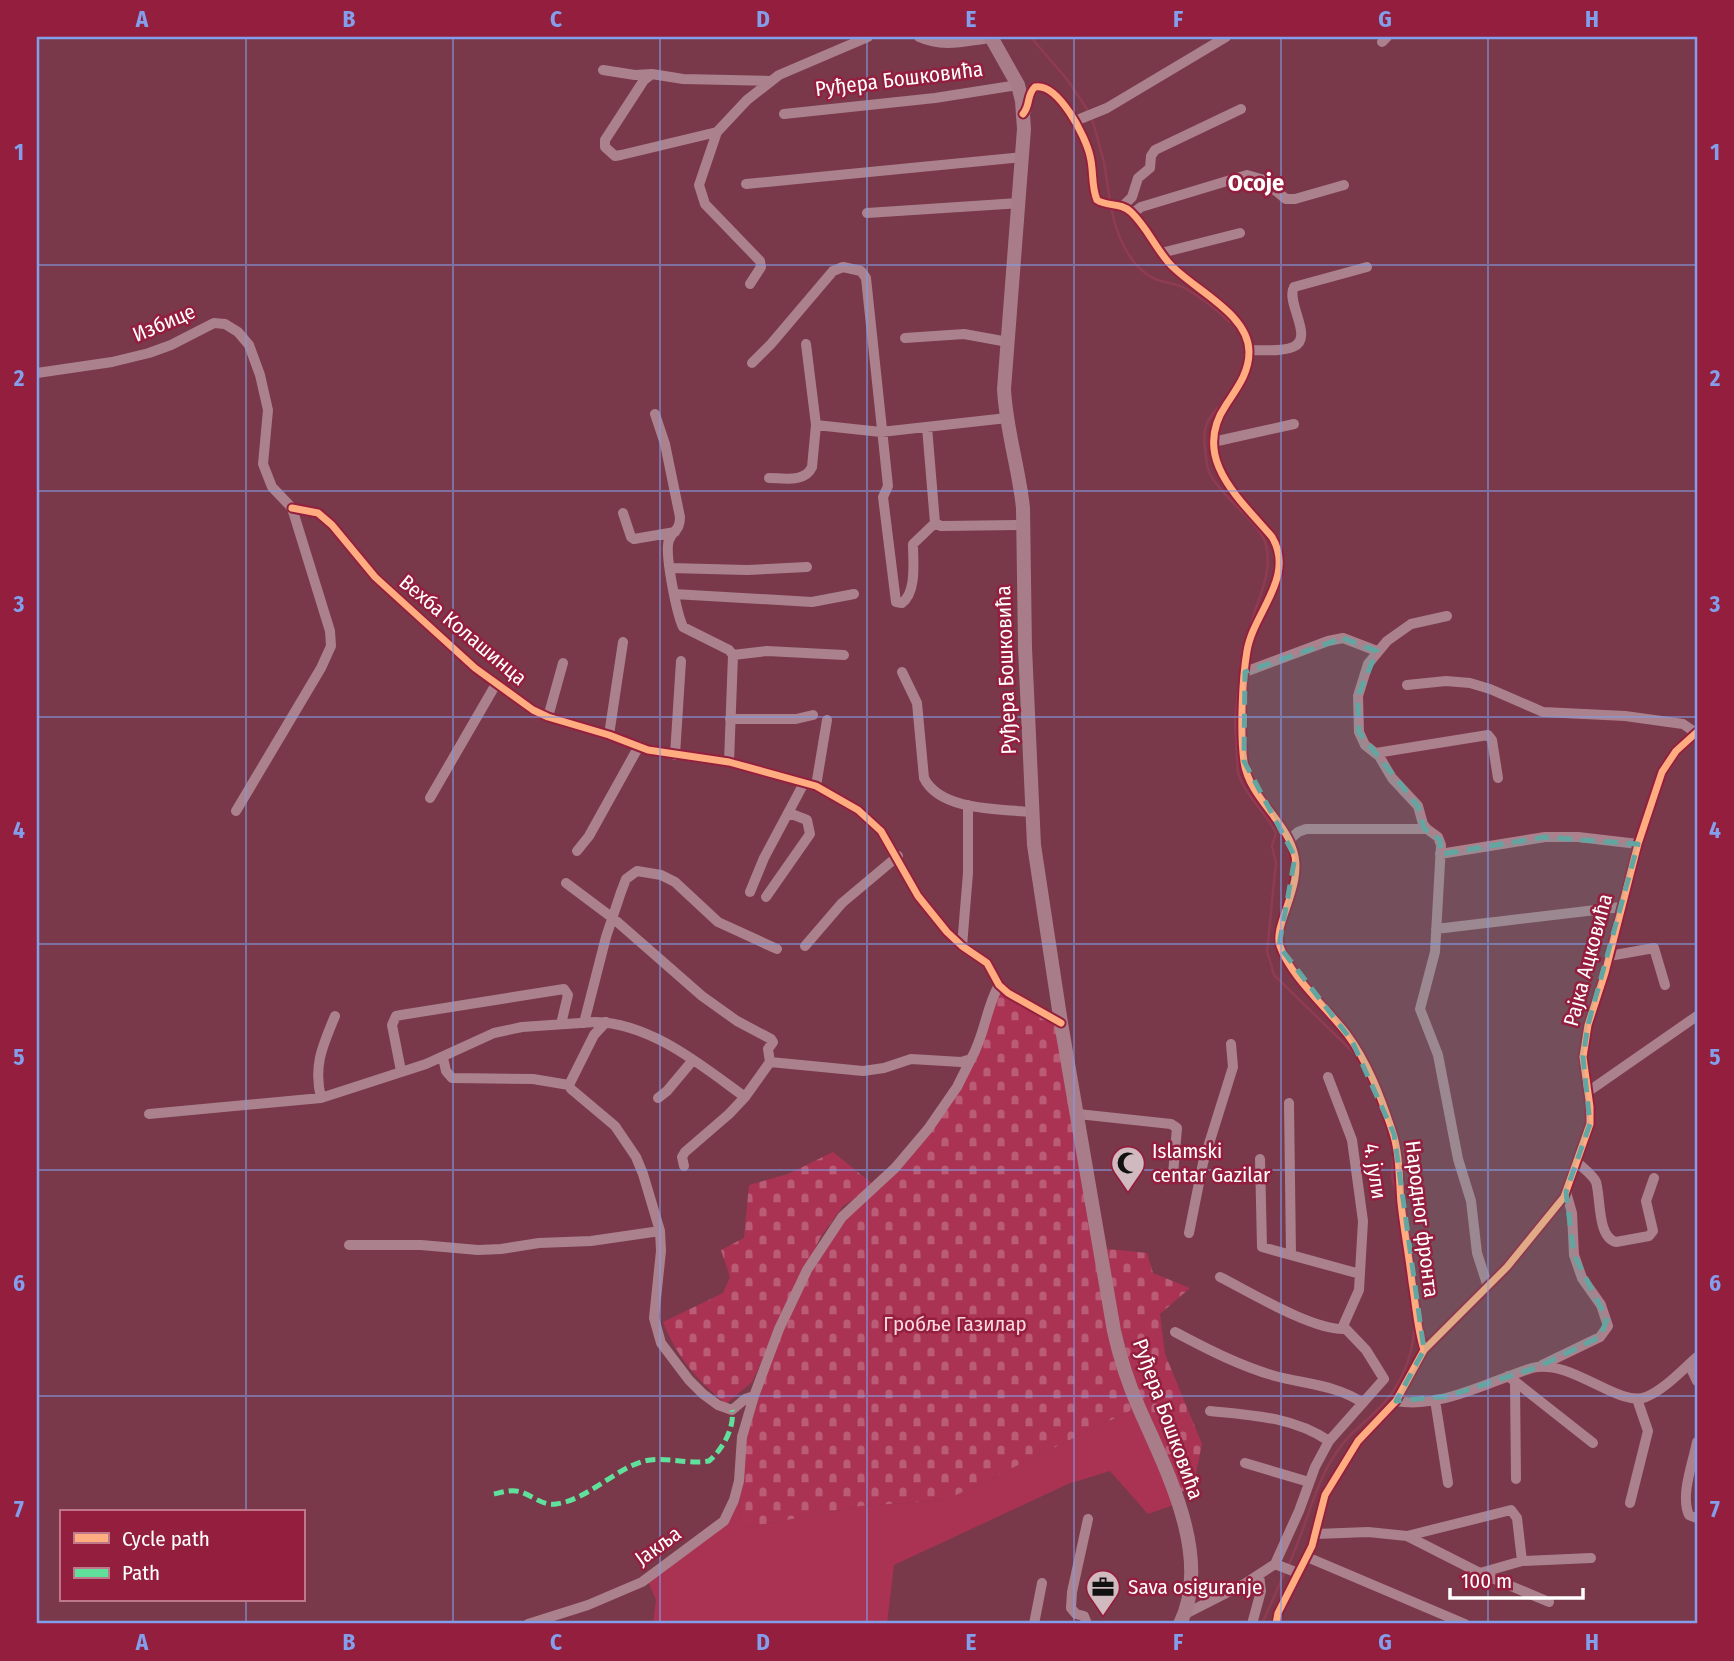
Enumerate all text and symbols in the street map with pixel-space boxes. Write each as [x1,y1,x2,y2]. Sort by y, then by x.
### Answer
text: A [135,5,149,33]
text: B [343,5,356,33]
text: C [550,5,562,33]
text: D [756,5,770,33]
text: E [966,5,977,33]
text: F [1173,5,1183,33]
text: G [1378,5,1392,33]
text: H [1585,5,1599,33]
street label: Руђера Бошковића [813,56,985,102]
text: 1 [14,138,24,166]
text: 1 [1710,138,1720,166]
district label: Осоје [1228,169,1284,197]
street label: Избице [129,298,199,348]
text: 2 [13,364,25,392]
text: 2 [1709,364,1721,392]
street label: Вехба Колашинца [394,569,532,691]
street label: Руђера Бошковића [990,585,1022,755]
text: 3 [13,590,25,618]
text: 3 [1709,590,1721,618]
text: 4 [13,816,25,844]
text: 4 [1709,816,1721,844]
street label: Рајка Ацковића [1558,891,1618,1029]
text: 5 [13,1043,25,1071]
text: 5 [1709,1043,1721,1071]
place label: Islamski centar Gazilar [1152,1138,1271,1188]
street label: Народног фронта [1399,1139,1445,1299]
street label: 4. јули [1358,1141,1392,1201]
mosque icon: Islamski centar Gazilar [1109,1144,1147,1193]
text: 6 [13,1269,25,1297]
text: 6 [1709,1269,1721,1297]
park label: Гробље Газилар [883,1311,1027,1337]
street label: Руђера Бошковића [1127,1335,1209,1503]
text: 7 [14,1495,24,1523]
text: 7 [1710,1495,1720,1523]
legend [60,1510,304,1602]
street label: Јакља [630,1520,686,1572]
text: Cycle path [122,1526,210,1552]
scale bar [1450,1556,1584,1600]
text: Path [122,1560,160,1586]
office icon: Sava osiguranje [1084,1568,1122,1617]
text: 100 m [1461,1568,1512,1594]
place label: Sava osiguranje [1128,1574,1262,1600]
text: A [135,1628,149,1656]
text: B [343,1628,356,1656]
text: C [550,1628,562,1656]
text: D [756,1628,770,1656]
text: E [966,1628,977,1656]
text: F [1173,1628,1183,1656]
text: G [1378,1628,1392,1656]
text: H [1585,1628,1599,1656]

